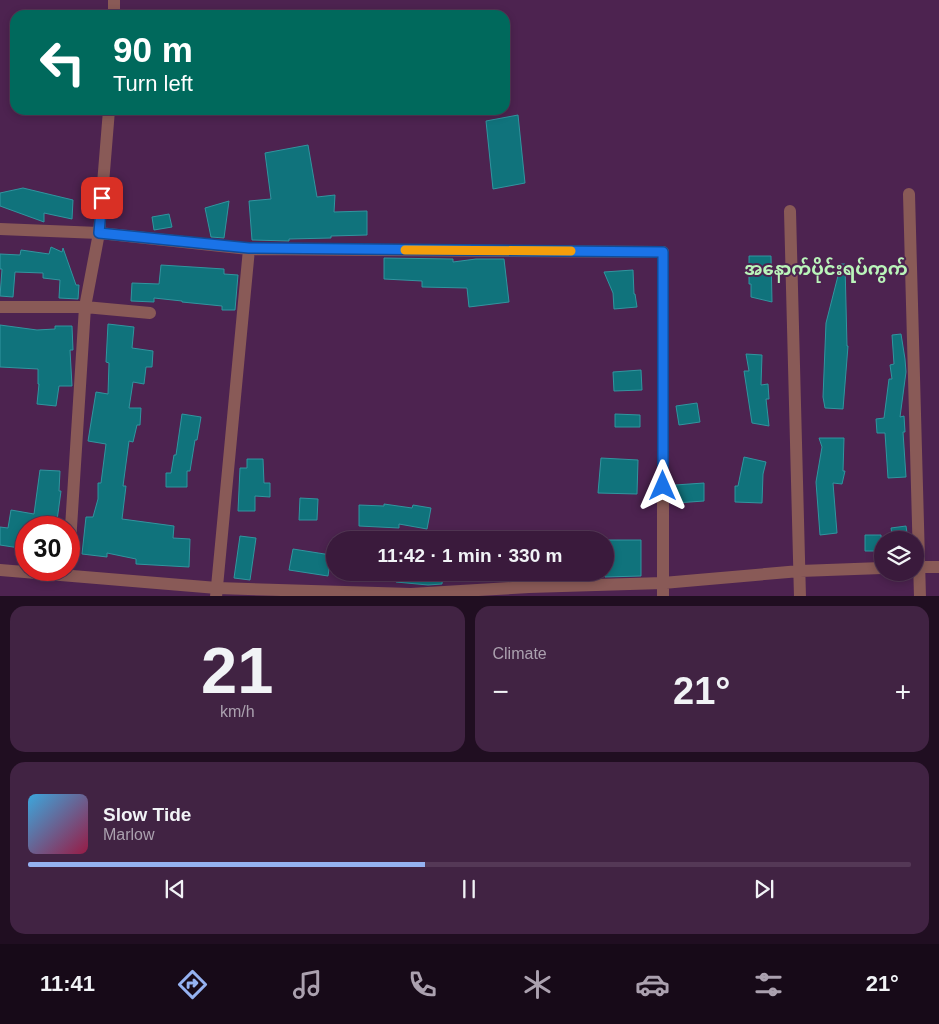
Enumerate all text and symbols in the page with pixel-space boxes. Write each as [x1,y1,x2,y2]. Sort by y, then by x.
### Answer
icon: left [30,30,95,95]
text: 90 m [113,30,193,69]
text: Turn left [113,71,193,96]
pin [81,177,123,219]
icon: arrive [88,184,116,212]
district label: အနောက်ပိုင်းရပ်ကွက် [744,257,908,283]
position arrow [636,459,688,511]
speed limit sign: 30 [15,516,80,581]
map controls [874,531,924,581]
button: layers [874,531,924,581]
text: 11:42 · 1 min · 330 m [378,545,562,566]
text: 21 [201,634,273,707]
text: Climate [493,645,547,662]
text: 21° [673,670,730,712]
text: − [493,676,509,707]
text: + [895,676,911,707]
text: km/h [220,703,255,720]
text: Slow Tide [103,804,191,825]
text: Marlow [103,826,155,843]
icon: previous [161,875,189,903]
icon: pause [455,875,483,903]
icon: next [750,875,778,903]
icon: directions [175,967,210,1002]
icon: music [290,967,325,1002]
icon: phone [405,967,440,1002]
icon: climate [520,967,555,1002]
icon: car [635,967,670,1002]
icon: filters [751,967,786,1002]
text: 11:41 [40,971,95,996]
text: 21° [866,971,899,996]

